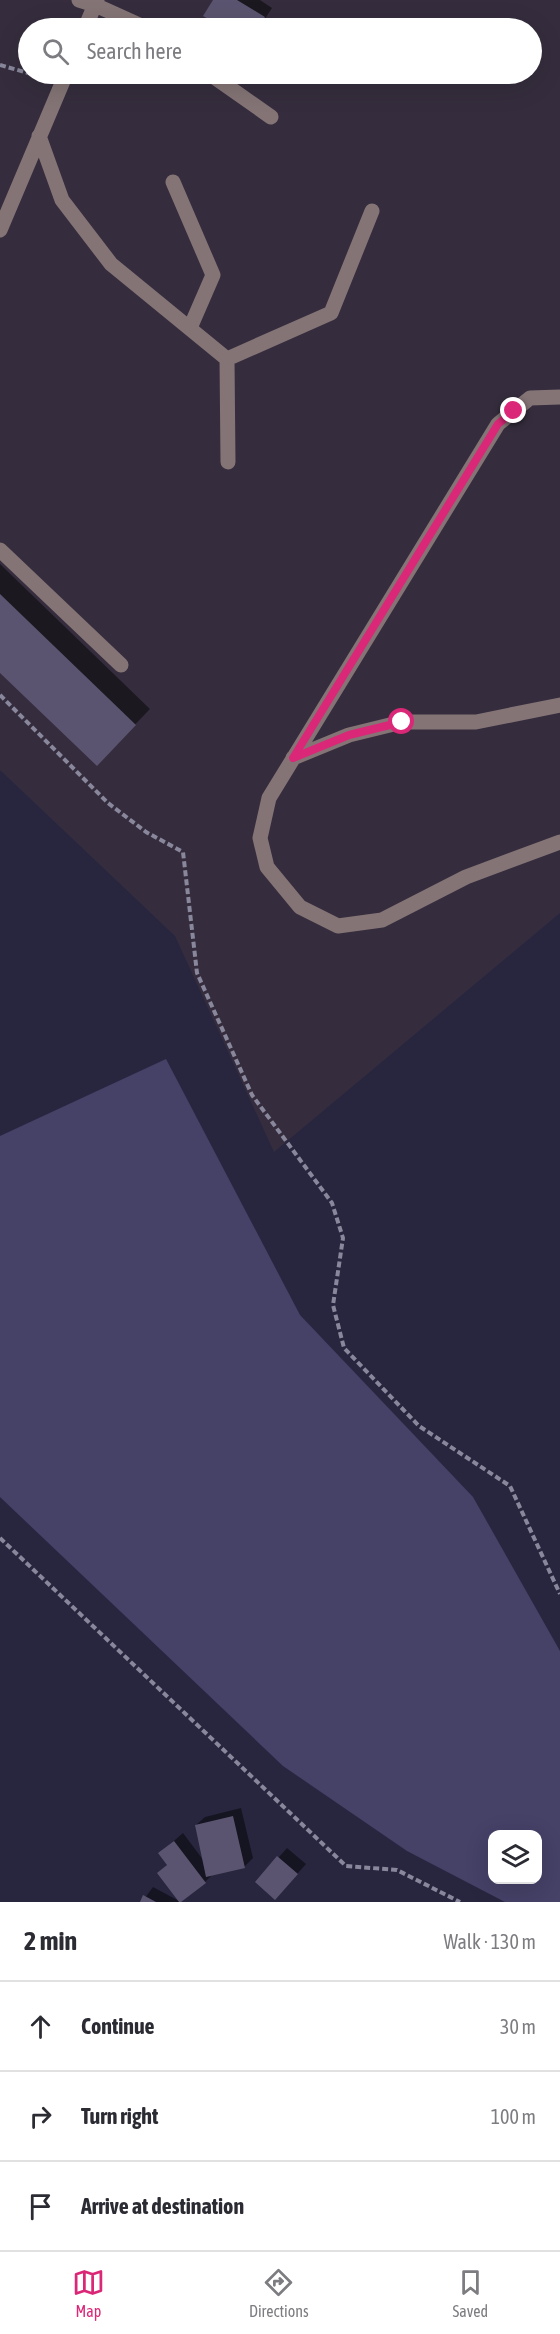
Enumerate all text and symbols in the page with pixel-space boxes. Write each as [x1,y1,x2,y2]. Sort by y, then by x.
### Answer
search box [18,18,542,84]
icon: search [39,35,72,68]
text: Search here [87,38,182,64]
route end [500,397,526,423]
route start [388,708,414,734]
map controls [488,1830,542,1884]
button: layers [488,1830,542,1884]
text: 2 min [24,1926,77,1956]
text: Walk · 130 m [444,1930,536,1953]
icon: ahead [24,2010,57,2043]
text: Continue [81,2013,155,2039]
text: 30 m [500,2015,536,2038]
icon: right [24,2100,57,2133]
text: Turn right [81,2103,158,2129]
text: 100 m [491,2105,536,2128]
icon: arrive [24,2190,57,2223]
text: Arrive at destination [81,2193,244,2219]
tab: Map [72,2266,105,2320]
tab: Directions [249,2266,309,2320]
tab: Saved [453,2266,488,2320]

